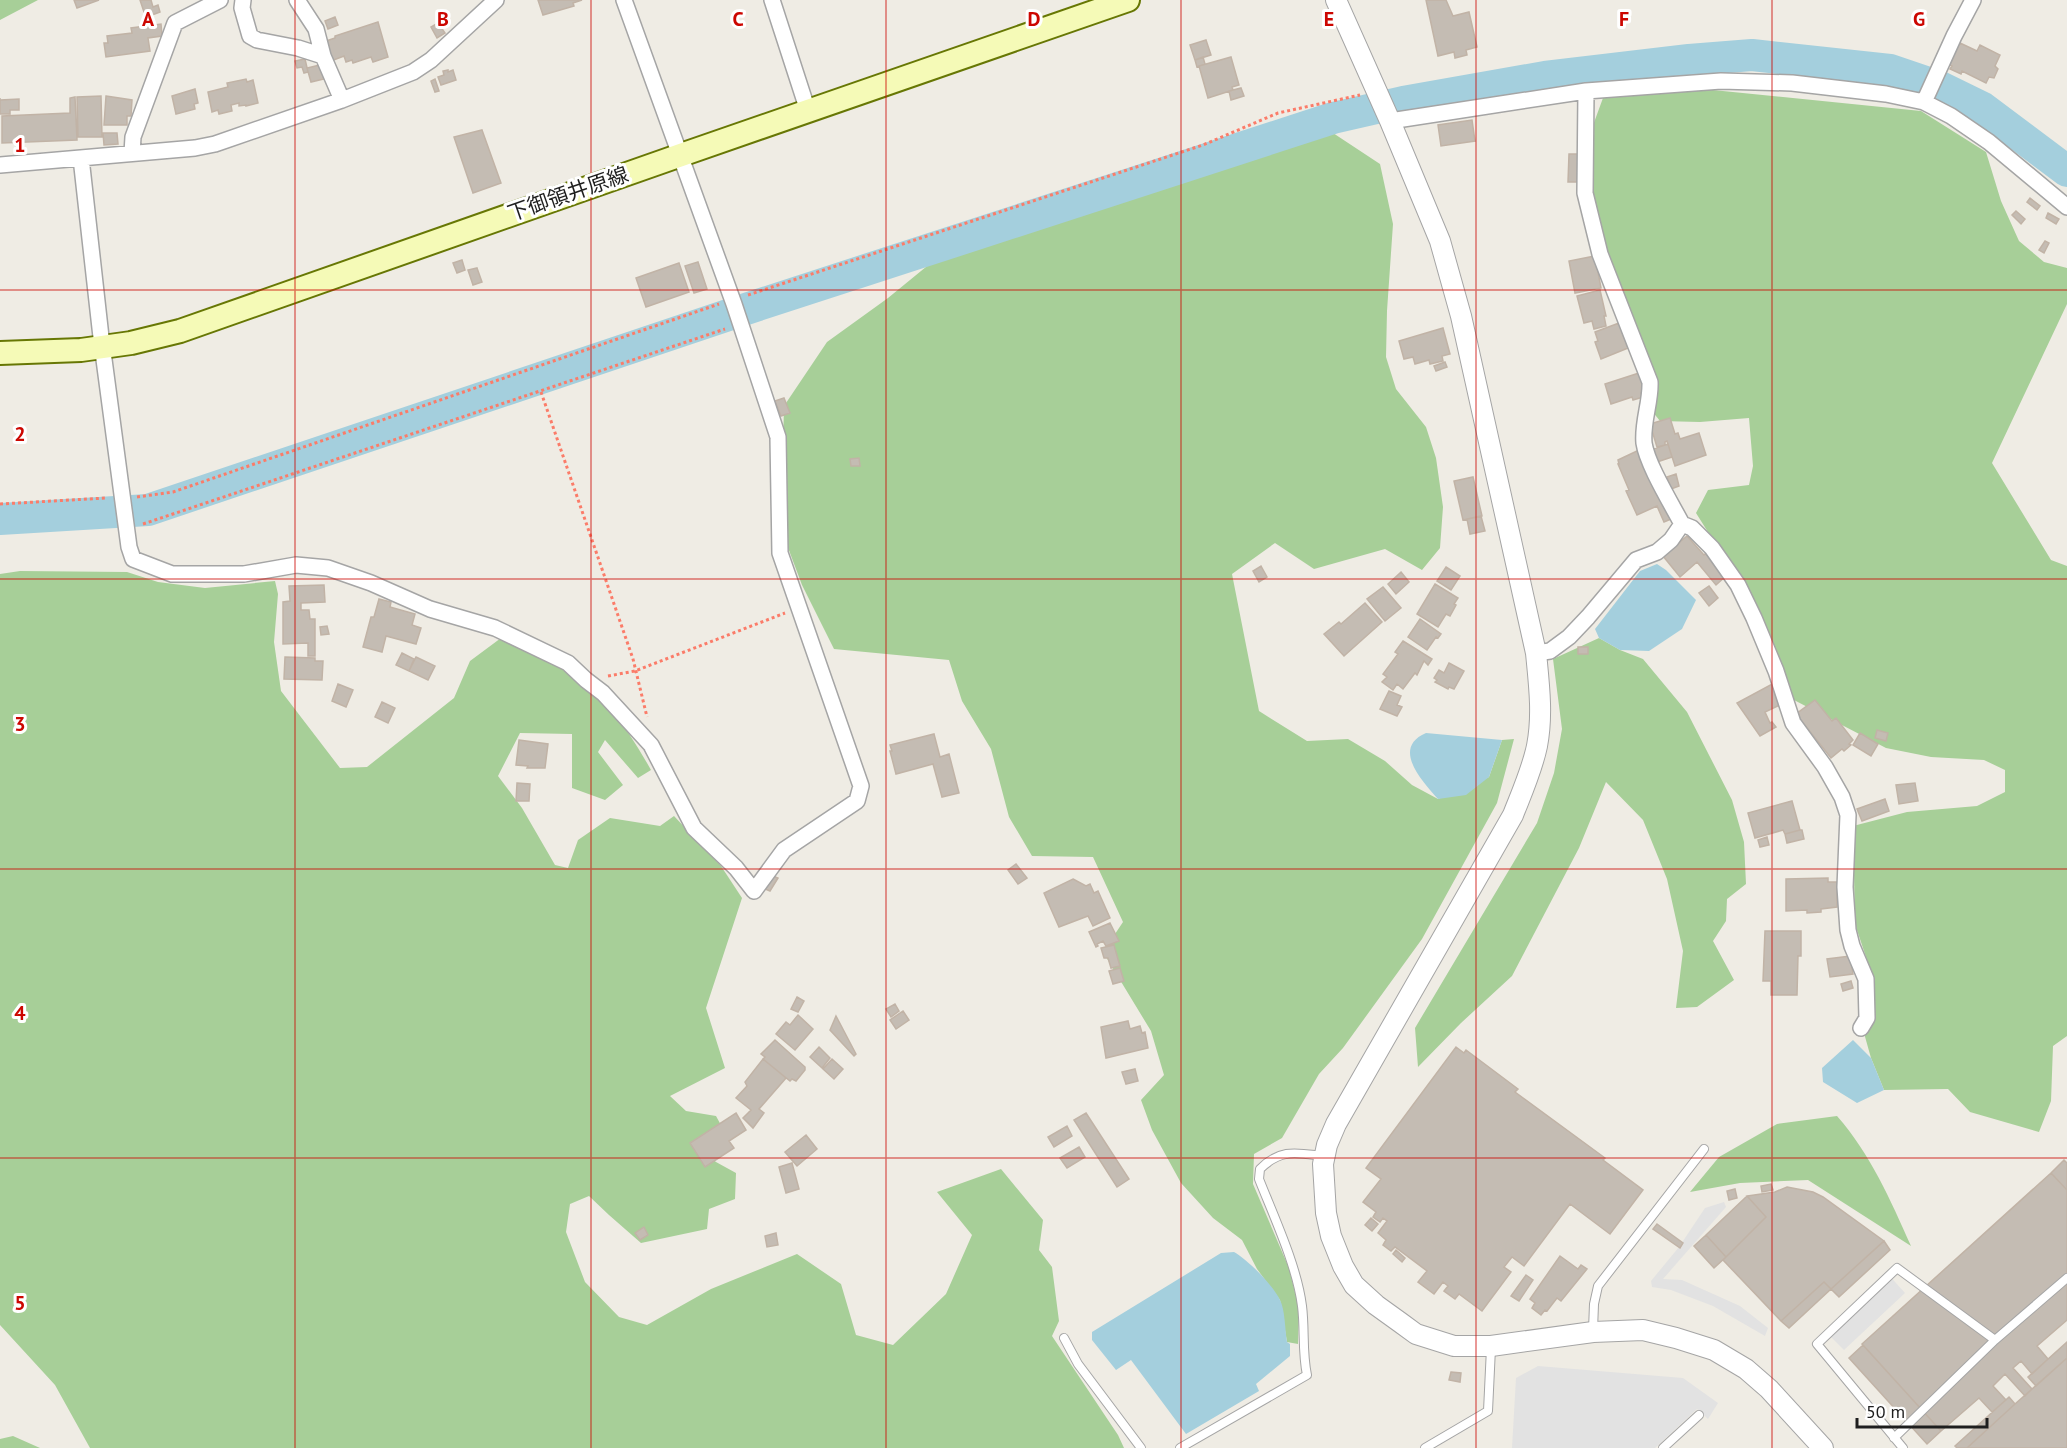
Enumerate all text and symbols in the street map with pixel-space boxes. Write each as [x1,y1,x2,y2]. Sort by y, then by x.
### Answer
text: A [142,6,155,32]
text: B [437,6,449,32]
text: C [732,6,744,32]
text: D [1028,6,1041,32]
text: E [1324,6,1334,32]
text: F [1619,6,1629,32]
text: G [1913,6,1925,32]
text: 1 [14,132,26,158]
street label: 下御領井原線 [504,160,632,227]
text: 2 [14,421,26,447]
text: 3 [14,711,26,737]
text: 4 [14,1000,26,1026]
text: 5 [14,1290,26,1316]
scale bar [1857,1391,1988,1429]
text: 50 m [1866,1400,1905,1423]

